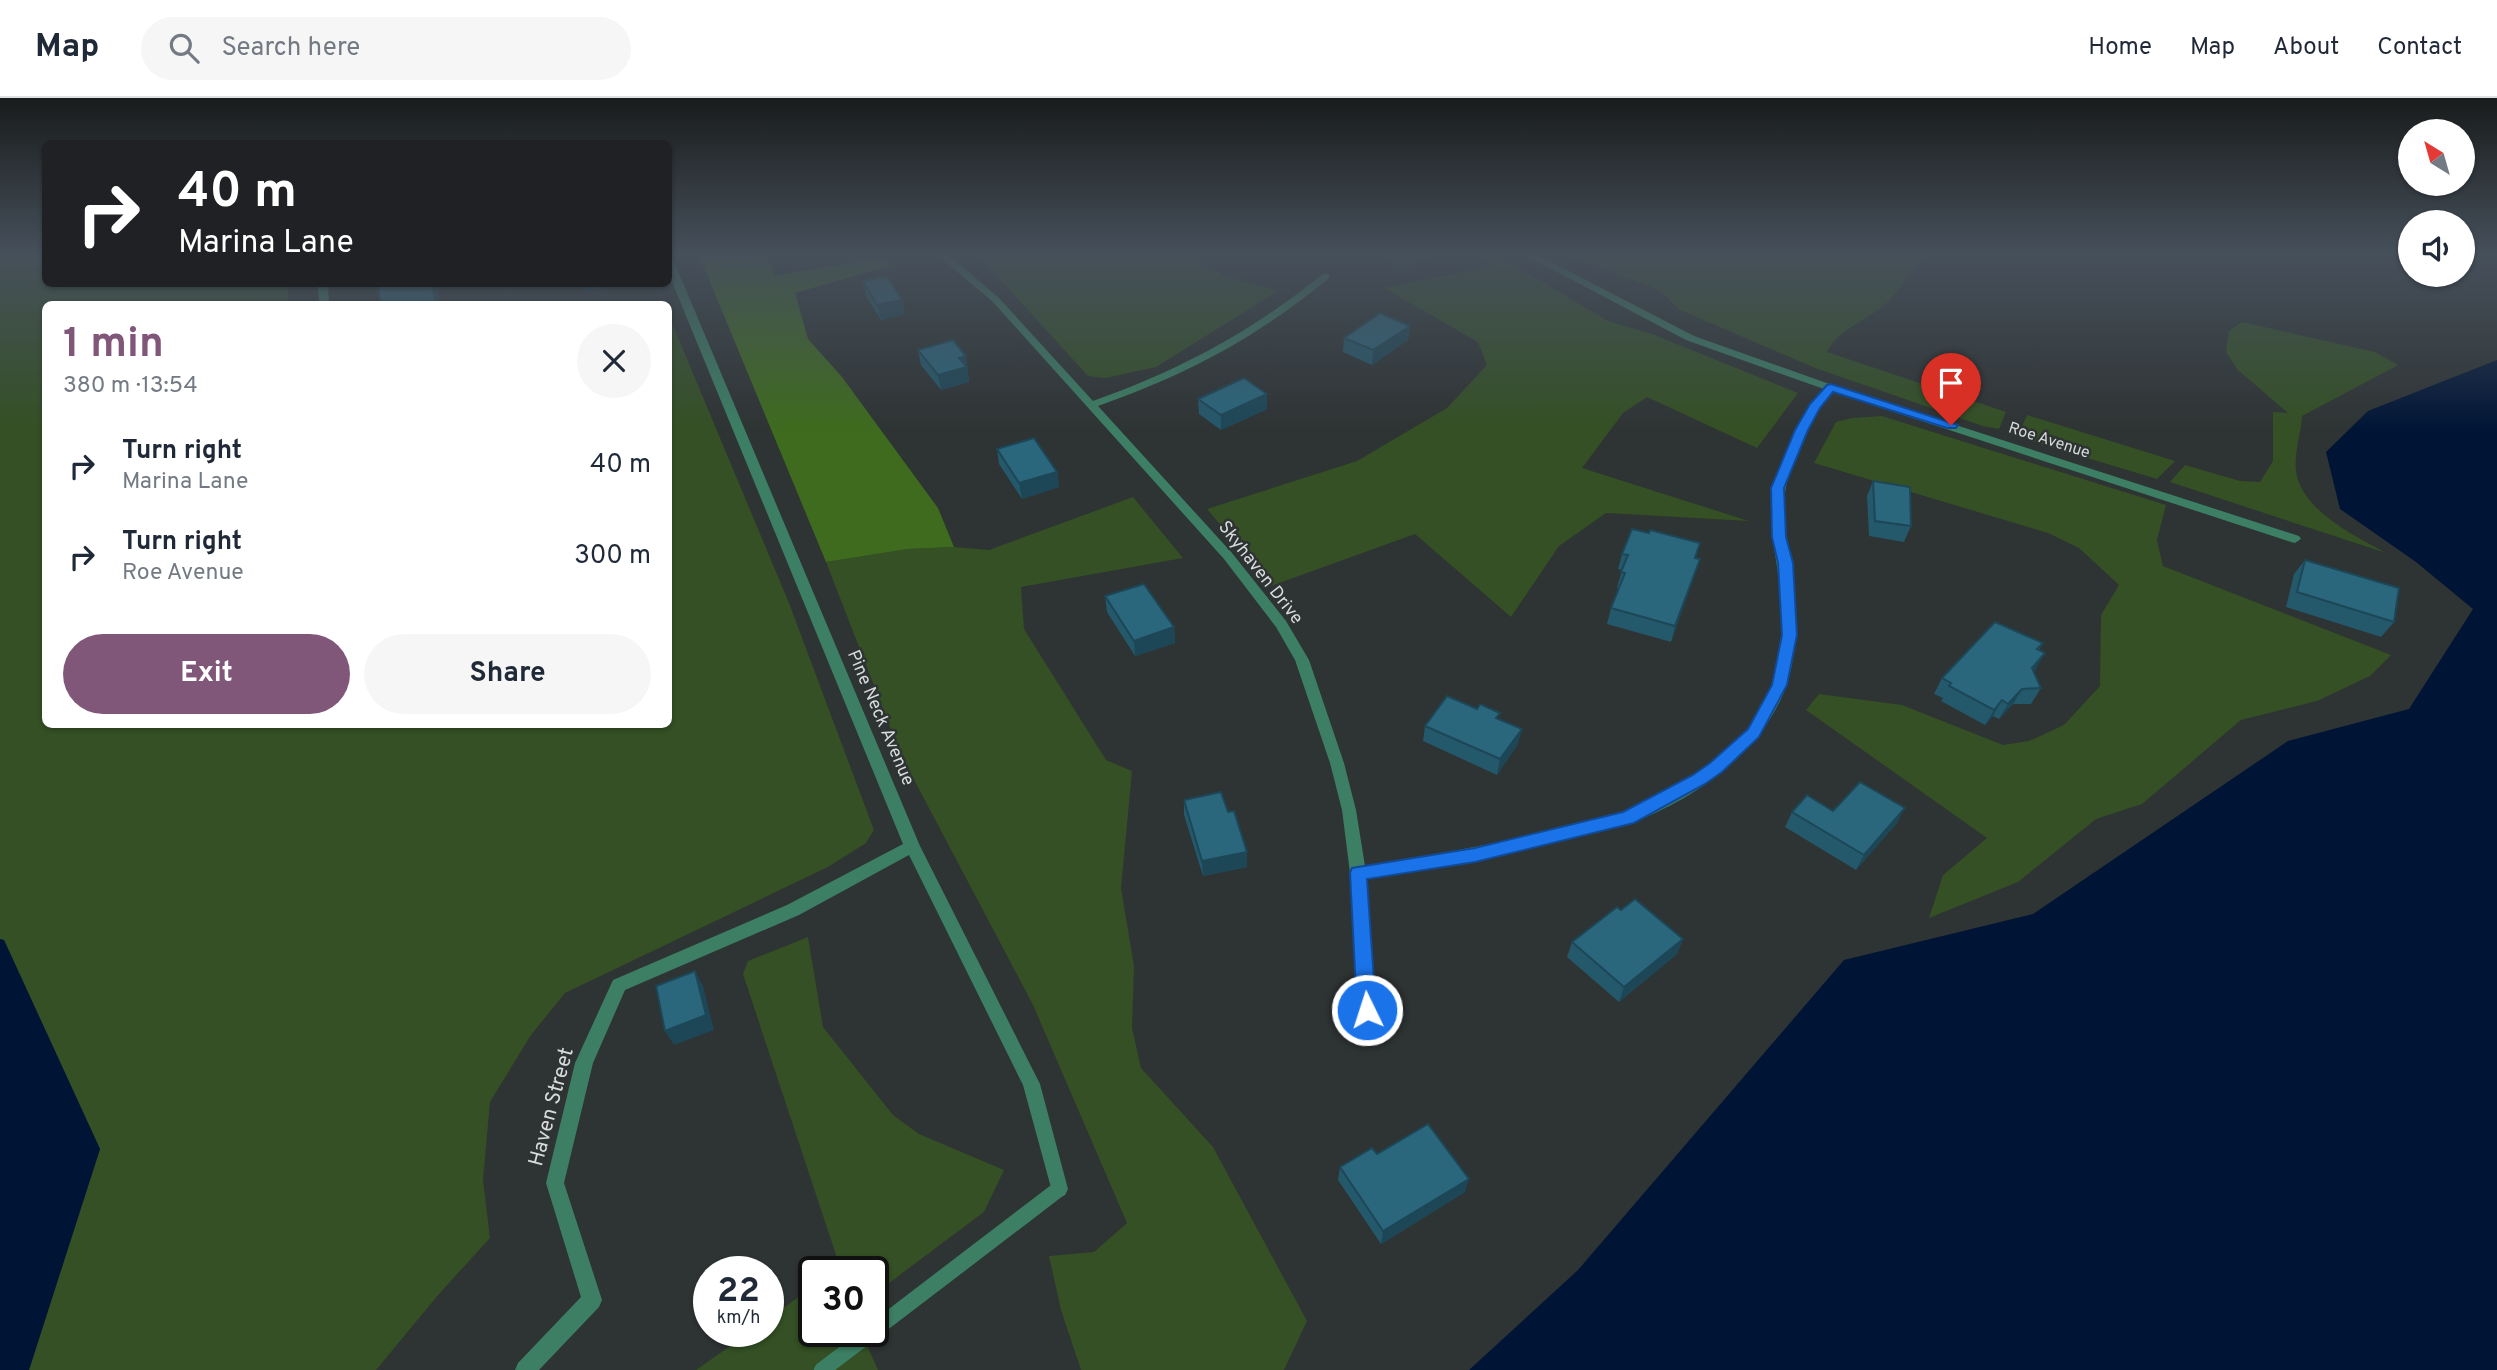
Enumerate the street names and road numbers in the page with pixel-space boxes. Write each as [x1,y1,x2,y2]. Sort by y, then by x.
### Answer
street label: Roe Avenue [2006,418,2092,464]
street label: Skyhaven Drive [1212,517,1308,629]
street label: Pine Neck Avenue [841,647,919,789]
street label: Haven Street [523,1045,581,1169]

